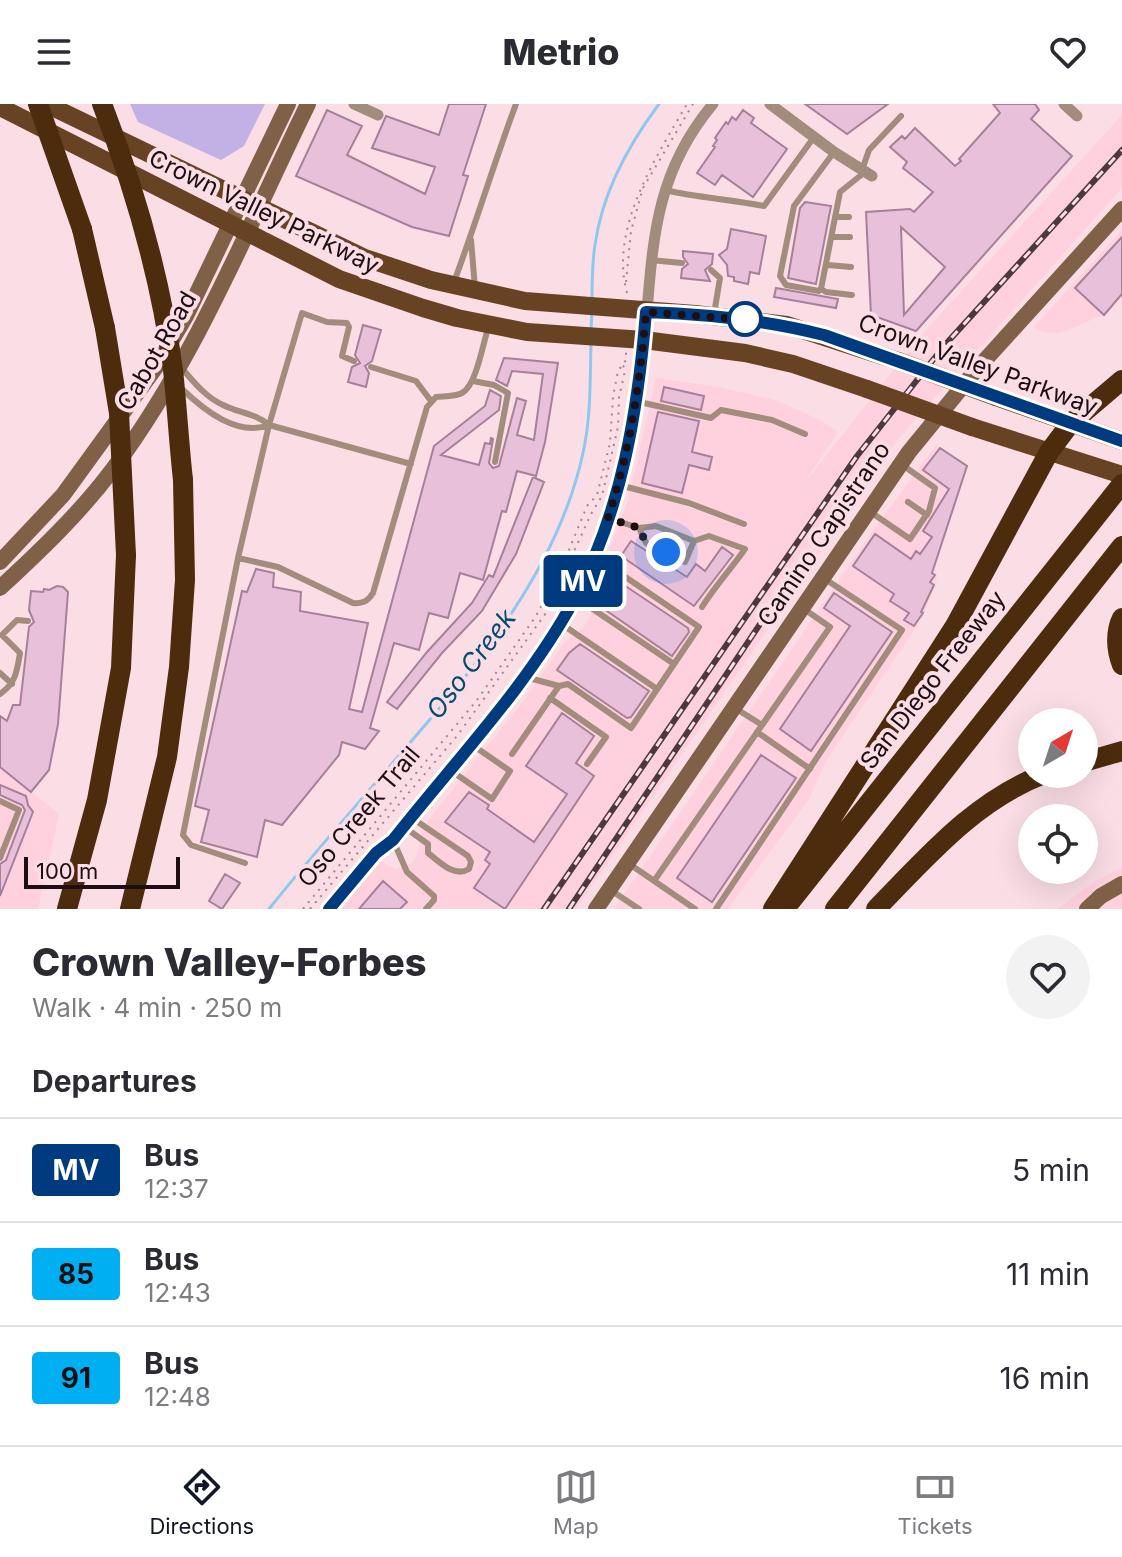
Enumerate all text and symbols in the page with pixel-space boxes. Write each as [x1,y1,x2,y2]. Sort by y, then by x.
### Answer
icon: menu [32,30,76,74]
text: Metrio [502,30,620,74]
icon: heart [1046,30,1090,74]
street label: Crown Valley Parkway [144,143,384,280]
street label: Cabot Road [111,286,202,415]
unlabelled marker [728,302,762,336]
street label: Crown Valley Parkway [855,308,1102,421]
street label: Camino Capistrano [751,436,896,631]
your location [646,532,686,572]
line badge: MV [547,555,619,607]
text: MV [560,564,607,598]
street label: San Diego Freeway [854,585,1011,775]
water label: Oso Creek [419,602,522,725]
north arrow [1018,708,1098,788]
map controls [1018,708,1098,884]
street label: Oso Creek Trail [291,741,426,893]
button: locate [1018,804,1098,884]
scale bar [24,853,180,889]
text: 100 m [36,858,98,884]
button: heart [1006,935,1090,1019]
text: Crown Valley-Forbes [32,939,427,985]
text: Walk · 4 min · 250 m [32,992,282,1023]
text: Departures [32,1063,197,1099]
text: Bus [144,1137,199,1173]
text: 5 min [1012,1152,1090,1188]
text: MV [53,1153,100,1187]
text: 12:37 [144,1173,209,1204]
text: Bus [144,1241,199,1277]
text: 11 min [1006,1256,1090,1292]
text: 85 [58,1257,94,1291]
text: 12:43 [144,1277,211,1308]
text: Bus [144,1345,199,1381]
text: 16 min [999,1360,1090,1396]
text: 91 [61,1361,91,1395]
text: 12:48 [144,1381,211,1412]
tab: Directions [149,1465,254,1539]
tab: Map [553,1465,599,1539]
tab: Tickets [898,1465,973,1539]

